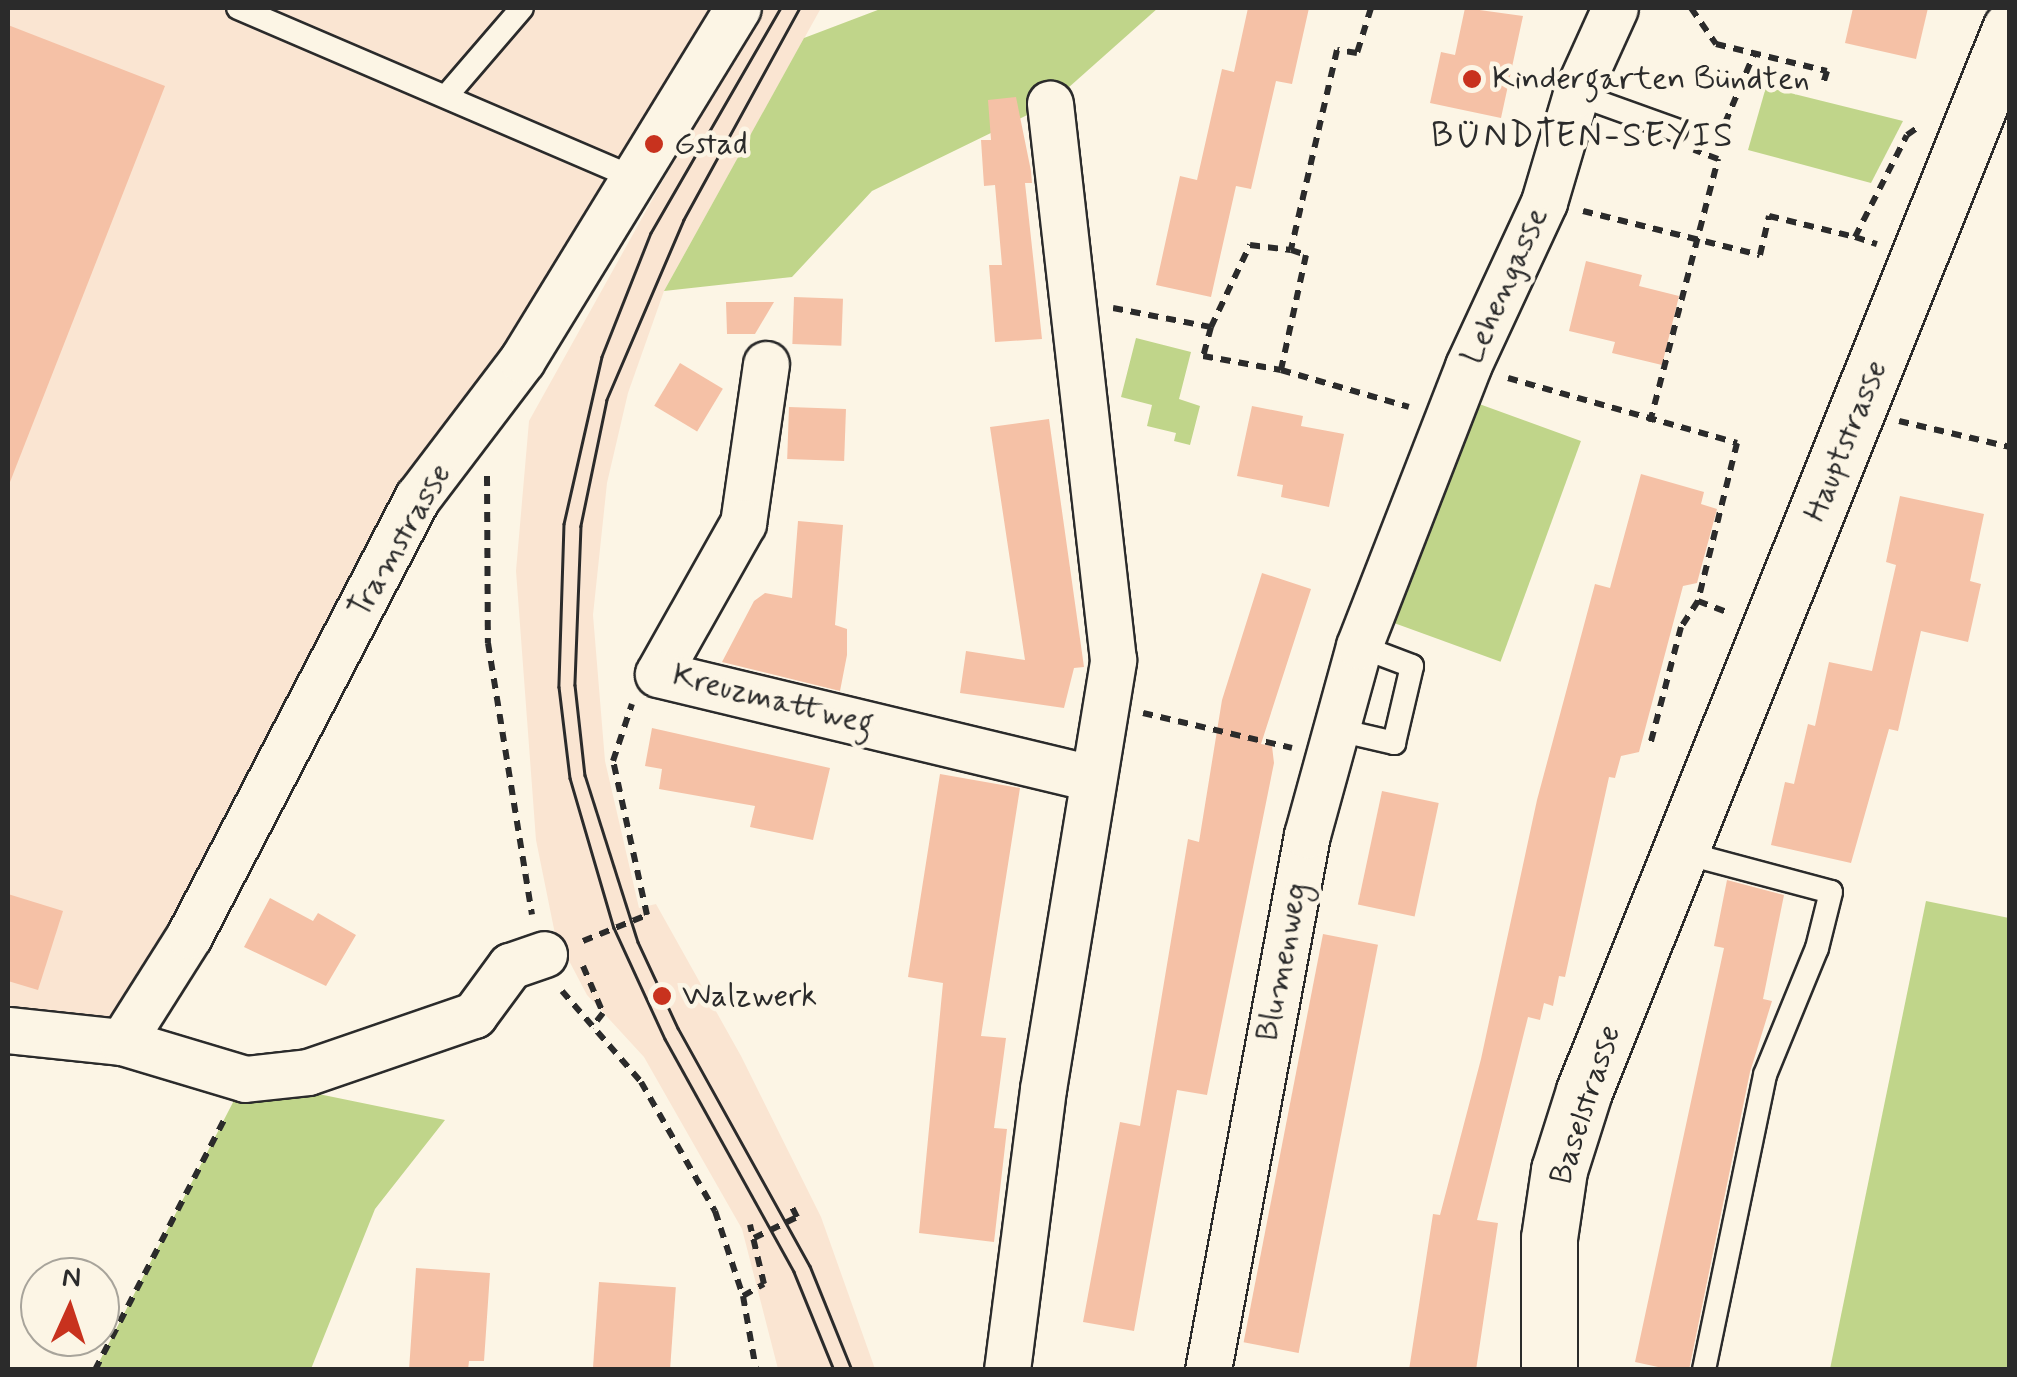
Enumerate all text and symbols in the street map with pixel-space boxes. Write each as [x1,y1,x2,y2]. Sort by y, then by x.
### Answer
place label: Kindergarten Bündten [1492,60,1809,98]
marker: Kindergarten Bündten [1461,68,1483,90]
district label: BÜNDTEN-SEYIS [1429,115,1737,157]
place label: Gstad [674,125,748,163]
marker: Gstad [643,133,665,155]
street label: Lehengasse [1453,202,1557,370]
street label: Hauptstrasse [1796,355,1896,527]
street label: Tramstrasse [340,457,460,625]
street label: Kreuzmattweg [668,656,878,744]
street label: Blumenweg [1249,880,1317,1044]
place label: Walzwerk [682,977,817,1015]
marker: Walzwerk [651,985,673,1007]
street label: Baselstrasse [1542,1020,1630,1190]
north arrow [20,1257,120,1357]
text: N [61,1260,82,1298]

